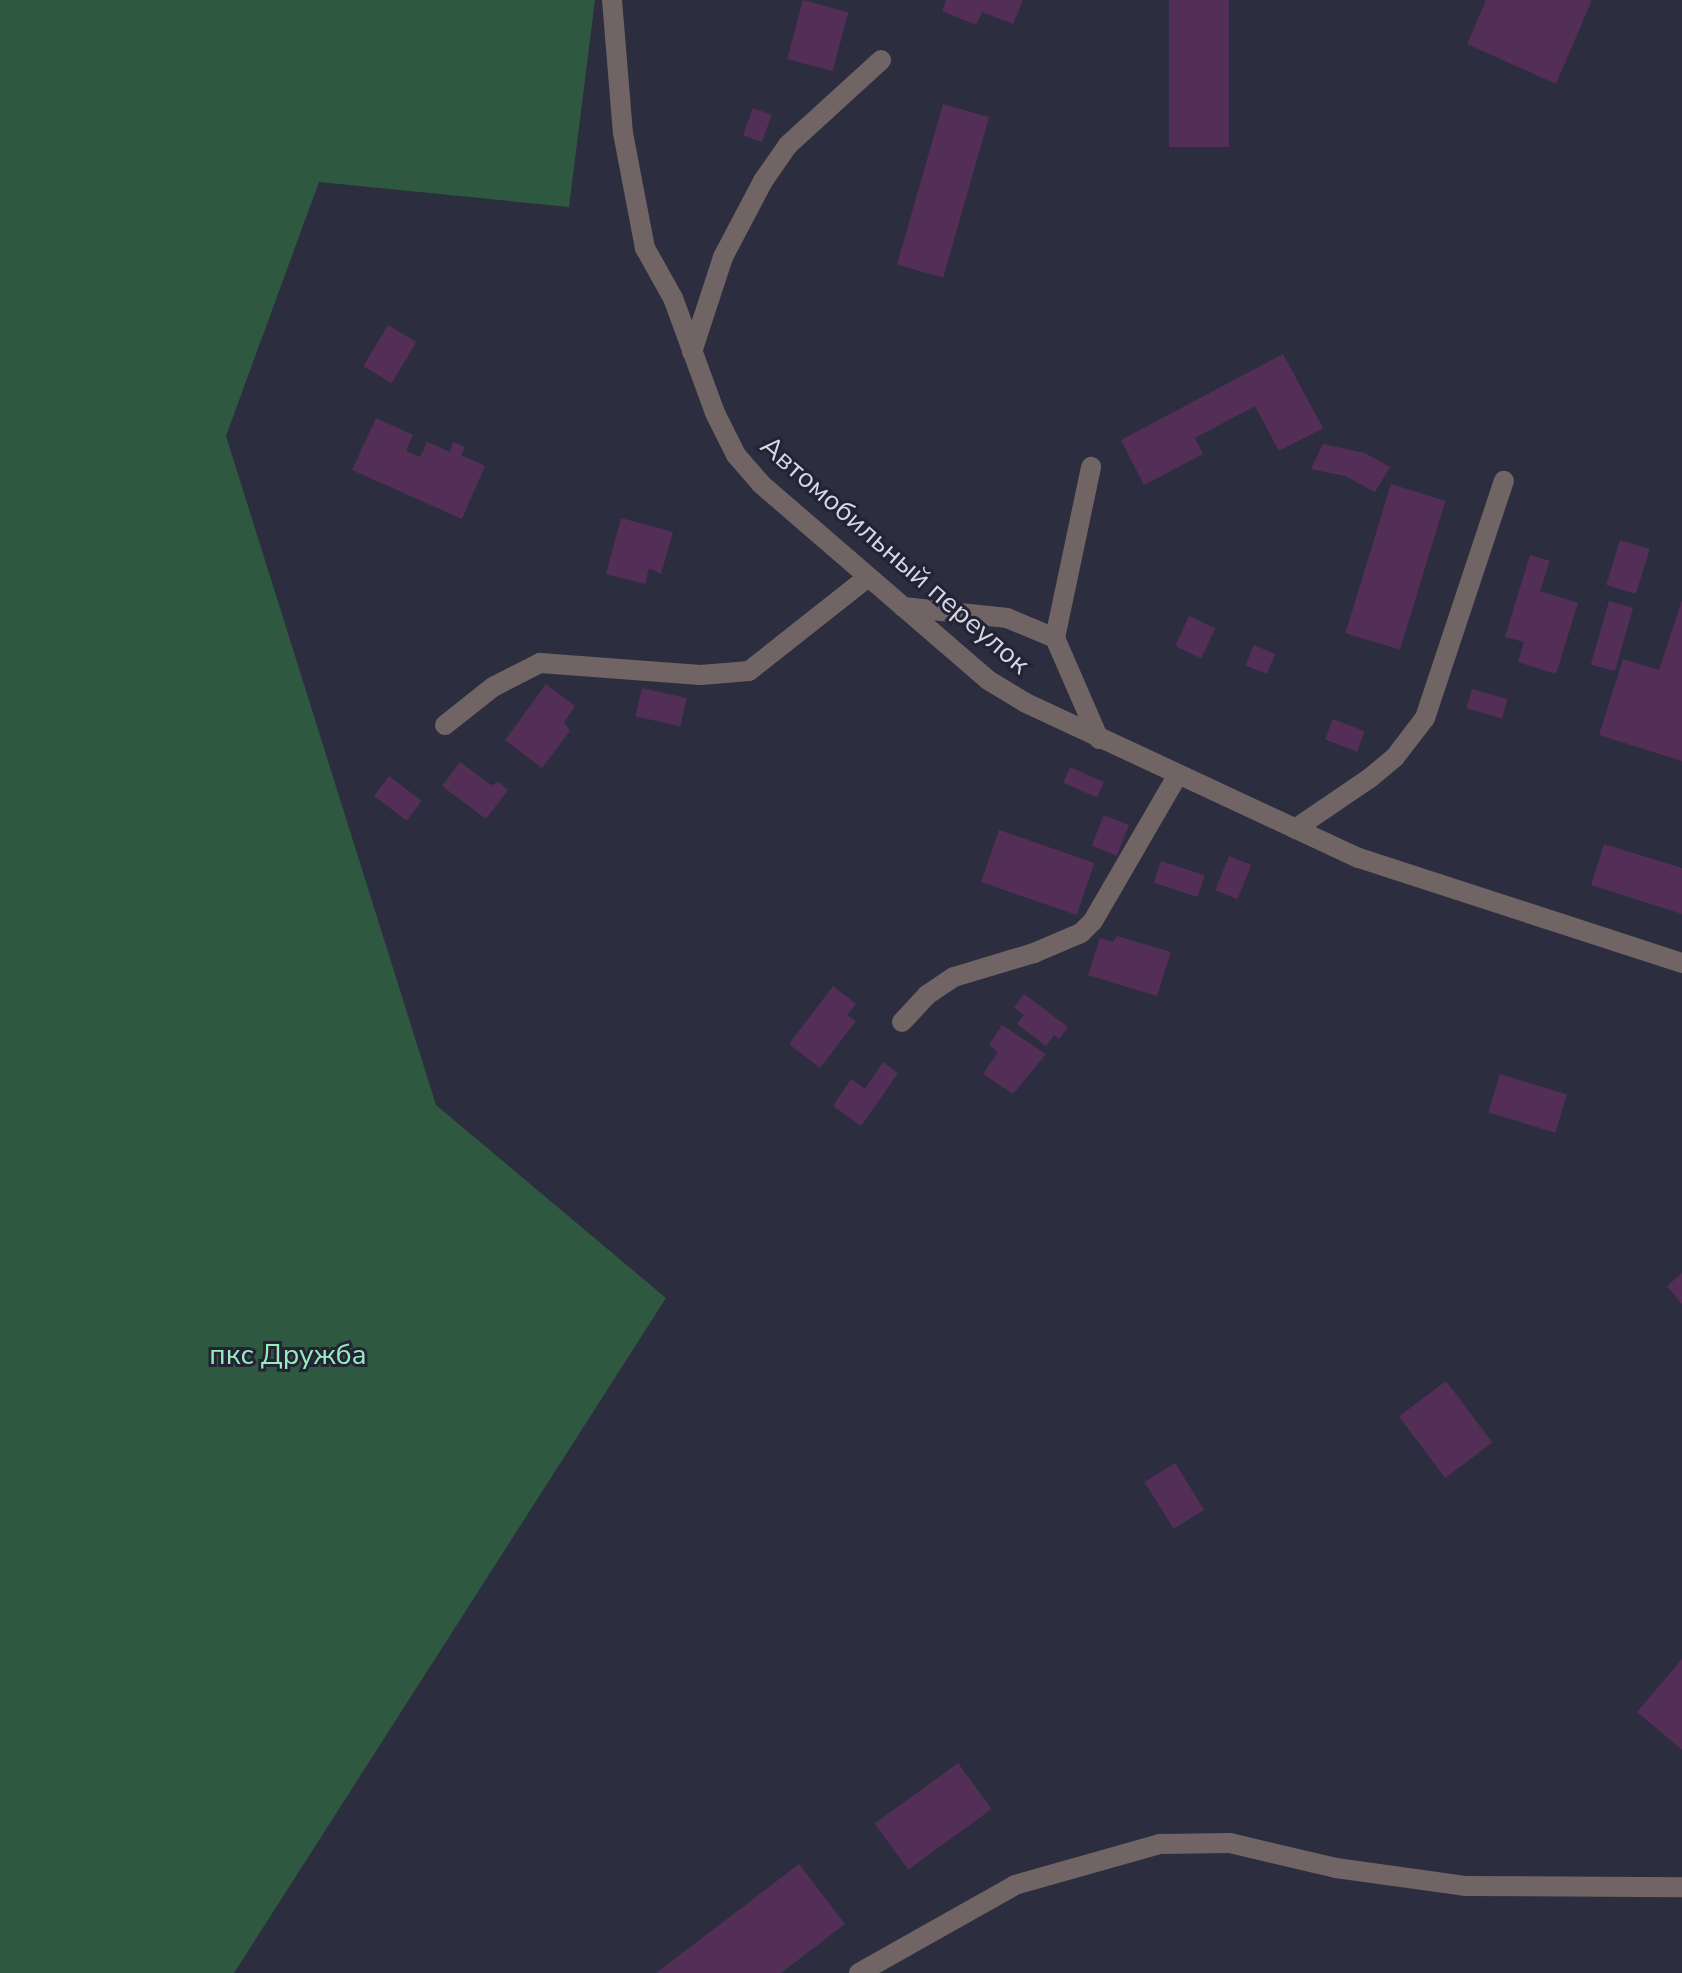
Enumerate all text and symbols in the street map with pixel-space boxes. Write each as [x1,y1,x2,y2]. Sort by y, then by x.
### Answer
street label: Автомобильный переулок [753,429,1037,681]
park label: пкс Дружба [209,1338,367,1372]

